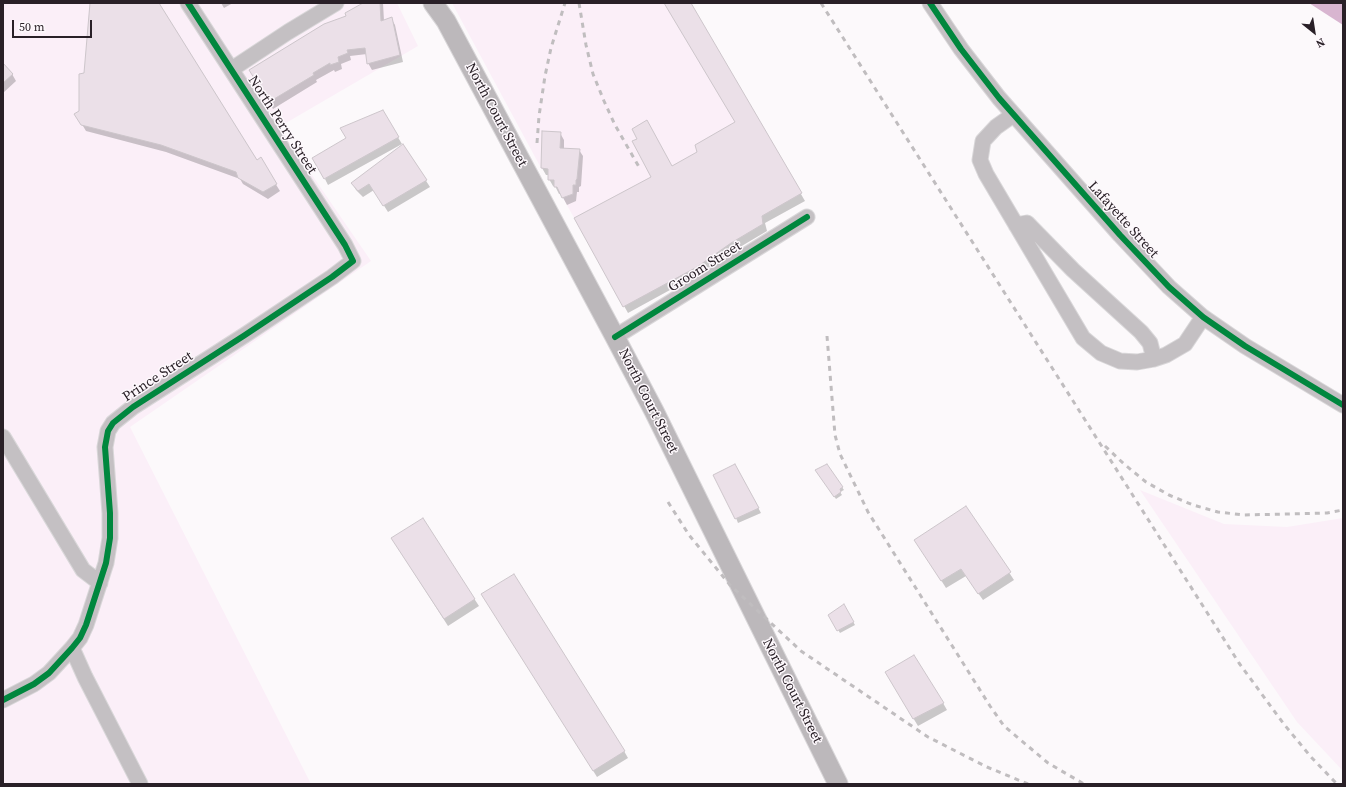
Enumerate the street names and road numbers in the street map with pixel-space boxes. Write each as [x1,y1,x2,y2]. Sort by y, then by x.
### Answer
street label: North Court Street [462,60,530,170]
street label: North Perry Street [244,73,320,177]
street label: Lafayette Street [1084,178,1162,262]
street label: Groom Street [665,238,745,296]
street label: North Court Street [614,346,682,456]
street label: Prince Street [120,348,196,406]
street label: North Court Street [758,636,826,746]

